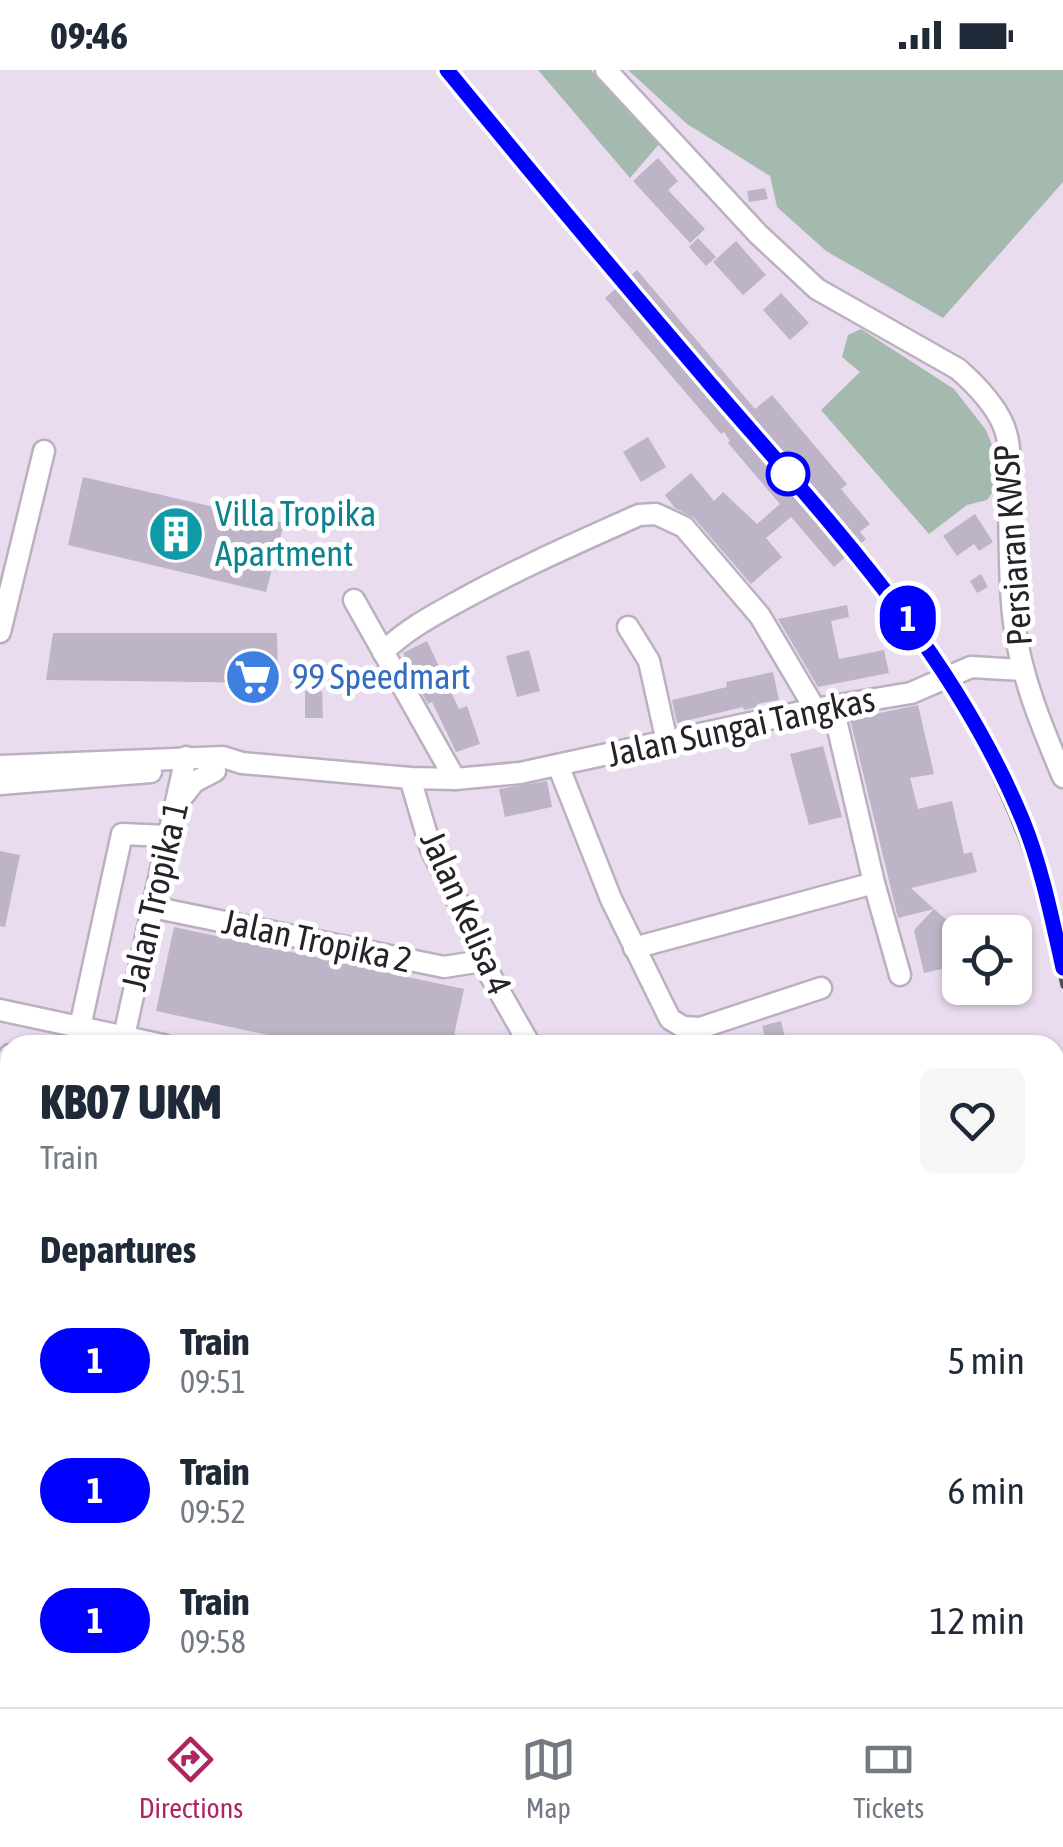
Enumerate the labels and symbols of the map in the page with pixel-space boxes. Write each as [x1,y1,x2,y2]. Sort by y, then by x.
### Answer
street label: Persiaran KWSP [985,443,1039,647]
unlabelled marker [767,453,809,495]
place label: Villa Tropika Apartment [215,493,376,573]
building icon: Villa Tropika Apartment [146,504,206,564]
line badge: 1 [876,586,940,650]
supermarket icon: 99 Speedmart [223,647,283,707]
place label: 99 Speedmart [292,656,471,696]
street label: Jalan Sungai Tangkas [604,678,878,774]
street label: Jalan Tropika 1 [113,798,195,994]
street label: Jalan Kelisa 4 [413,825,521,1000]
street label: Jalan Tropika 2 [219,900,415,980]

